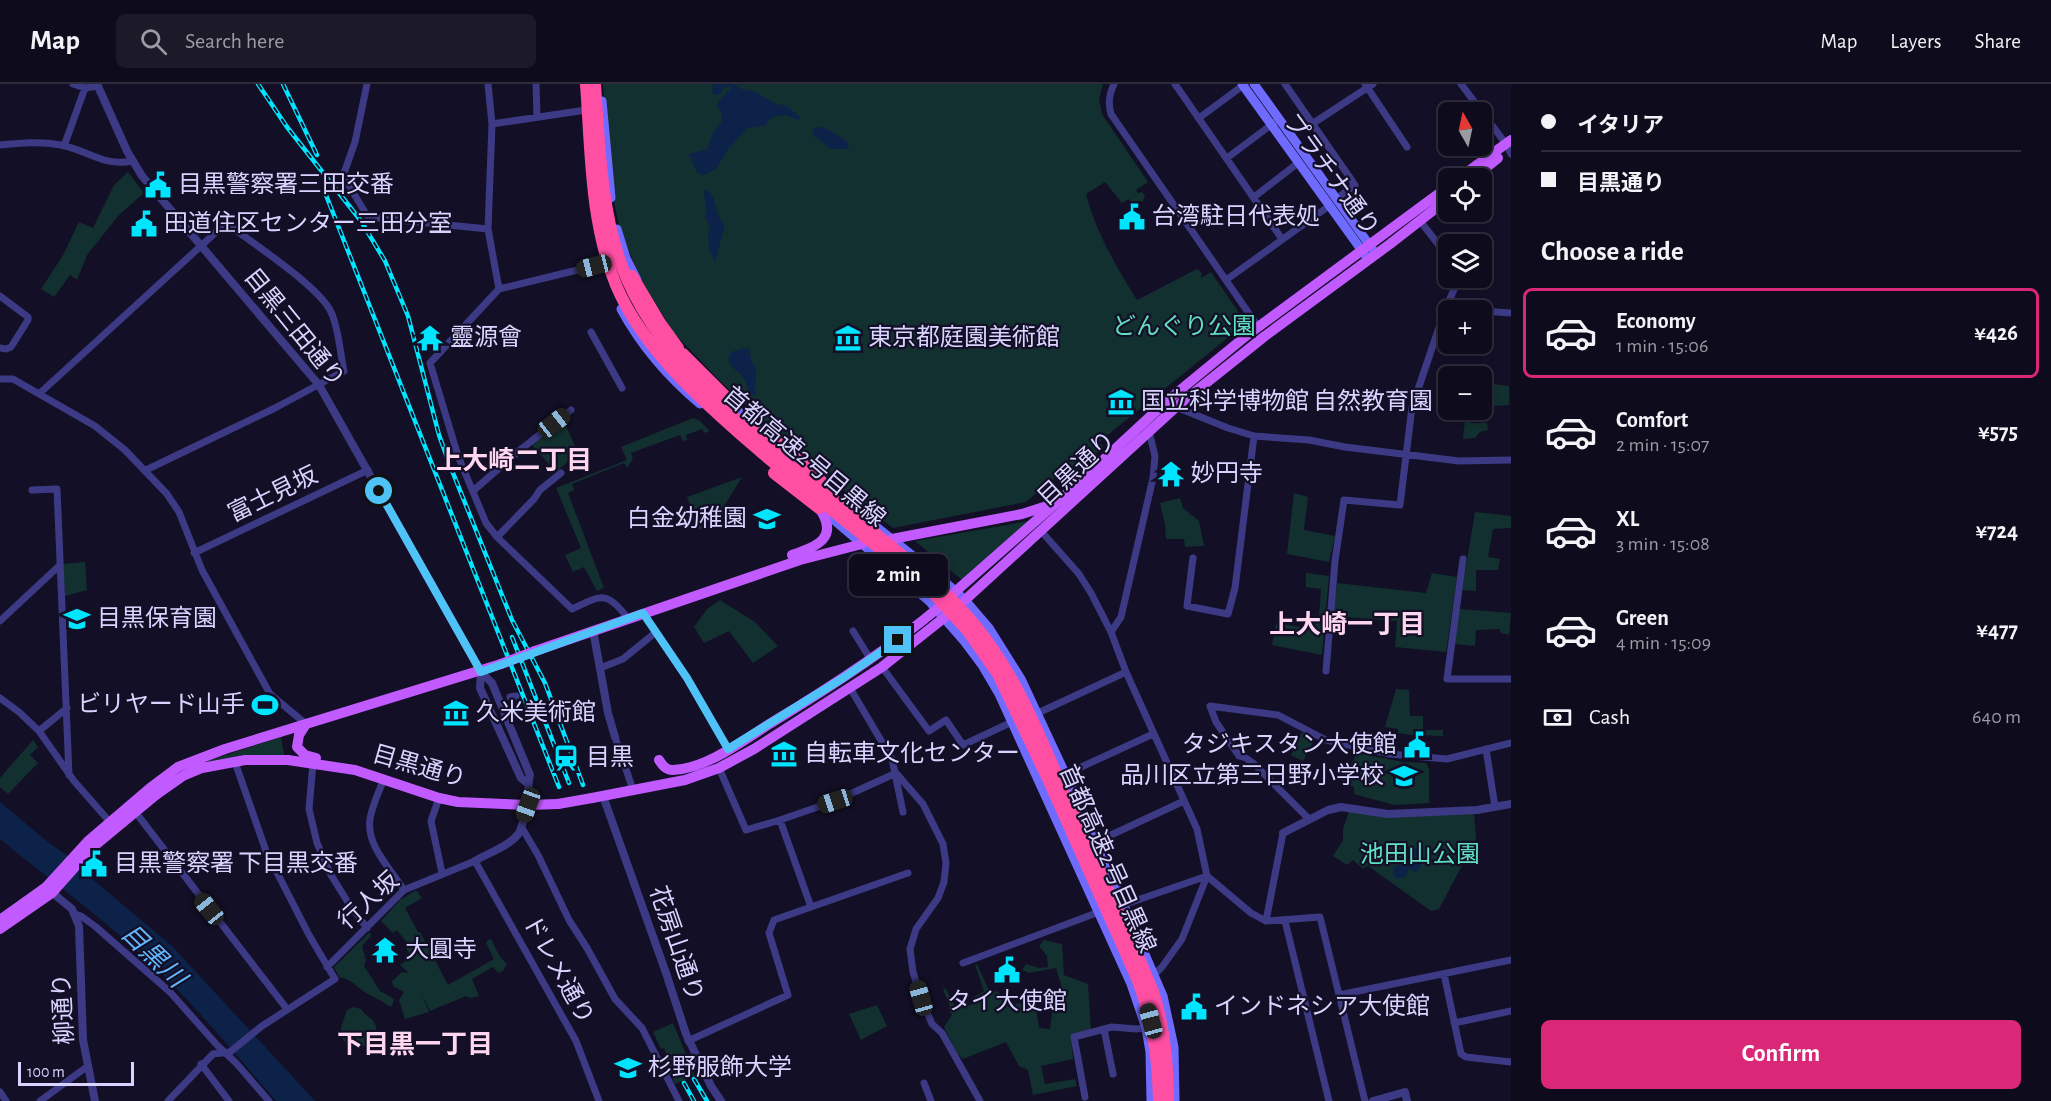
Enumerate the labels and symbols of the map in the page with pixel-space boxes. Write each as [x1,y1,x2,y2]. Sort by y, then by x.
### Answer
north arrow [1438,102,1492,156]
street label: プラチナ通り [1279,109,1384,240]
public building icon: 目黒警察署三田交番 [143,170,173,200]
place label: 目黒警察署三田交番 [178,171,394,197]
public building icon: 台湾駐日代表処 [1117,202,1147,232]
place label: 台湾駐日代表処 [1152,203,1320,229]
public building icon: 田道住区センター三田分室 [129,209,159,239]
place label: 田道住区センター三田分室 [164,210,452,236]
car [574,253,614,279]
street label: 目黒三田通り [239,264,349,392]
park label: どんぐり公園 [1112,314,1256,339]
temple icon: 靈源會 [415,323,445,353]
museum icon: 東京都庭園美術館 [833,323,863,353]
place label: 靈源會 [450,324,522,350]
place label: 東京都庭園美術館 [868,324,1060,350]
street label: 首都高速2号目黒線 [719,381,891,531]
museum icon: 国立科学博物館 自然教育園 [1106,387,1136,417]
place label: 国立科学博物館 自然教育園 [1141,388,1433,414]
car [534,405,574,441]
street label: 目黒通り [1033,427,1120,511]
district label: 上大崎二丁目 [436,446,592,474]
temple icon: 妙円寺 [1156,459,1186,489]
place label: 妙円寺 [1191,460,1263,486]
street label: 富士見坂 [224,461,321,527]
route start [365,477,392,504]
school or university icon: 白金幼稚園 [752,504,782,534]
place label: 白金幼稚園 [627,505,747,531]
callout: 2 min [848,553,948,595]
school or university icon: 目黒保育園 [62,604,92,634]
place label: 目黒保育園 [97,605,217,631]
district label: 上大崎一丁目 [1269,610,1425,638]
route end [884,626,911,653]
sports icon: ビリヤード山手 [250,690,280,720]
place label: ビリヤード山手 [77,691,245,717]
museum icon: 久米美術館 [441,698,471,728]
place label: 久米美術館 [476,699,596,725]
public building icon: タジキスタン大使館 [1402,730,1432,760]
place label: タジキスタン大使館 [1182,731,1397,757]
museum icon: 自転車文化センター [769,739,799,769]
place label: 自転車文化センター [804,740,1020,766]
street label: 目黒通り [370,741,469,792]
station icon: 目黒 [551,743,581,773]
place label: 目黒 [586,745,634,770]
street label: 首都高速2号目黒線 [1055,761,1161,957]
school or university icon: 品川区立第三日野小学校 [1389,761,1419,791]
place label: 品川区立第三日野小学校 [1120,762,1384,788]
car [513,785,543,825]
car [815,787,855,815]
park label: 池田山公園 [1360,841,1480,867]
public building icon: 目黒警察署 下目黒交番 [79,849,109,879]
place label: 目黒警察署 下目黒交番 [114,850,358,876]
street label: 行人坂 [333,867,404,934]
street label: 花房山通り [645,883,709,1005]
car [191,889,227,929]
street label: ドレメ通り [518,911,598,1028]
water label: 目黒川 [116,920,192,995]
temple icon: 大圓寺 [370,935,400,965]
place label: 大圓寺 [405,937,477,962]
public building icon: タイ大使館 [992,955,1022,985]
street label: 柳通り [48,972,78,1046]
car [907,978,935,1018]
place label: タイ大使館 [947,988,1067,1014]
public building icon: インドネシア大使館 [1179,992,1209,1022]
place label: インドネシア大使館 [1214,993,1430,1019]
car [1138,1001,1164,1041]
district label: 下目黒一丁目 [337,1031,493,1058]
school or university icon: 杉野服飾大学 [613,1053,643,1083]
place label: 杉野服飾大学 [648,1054,792,1080]
scale bar [18,1059,134,1086]

